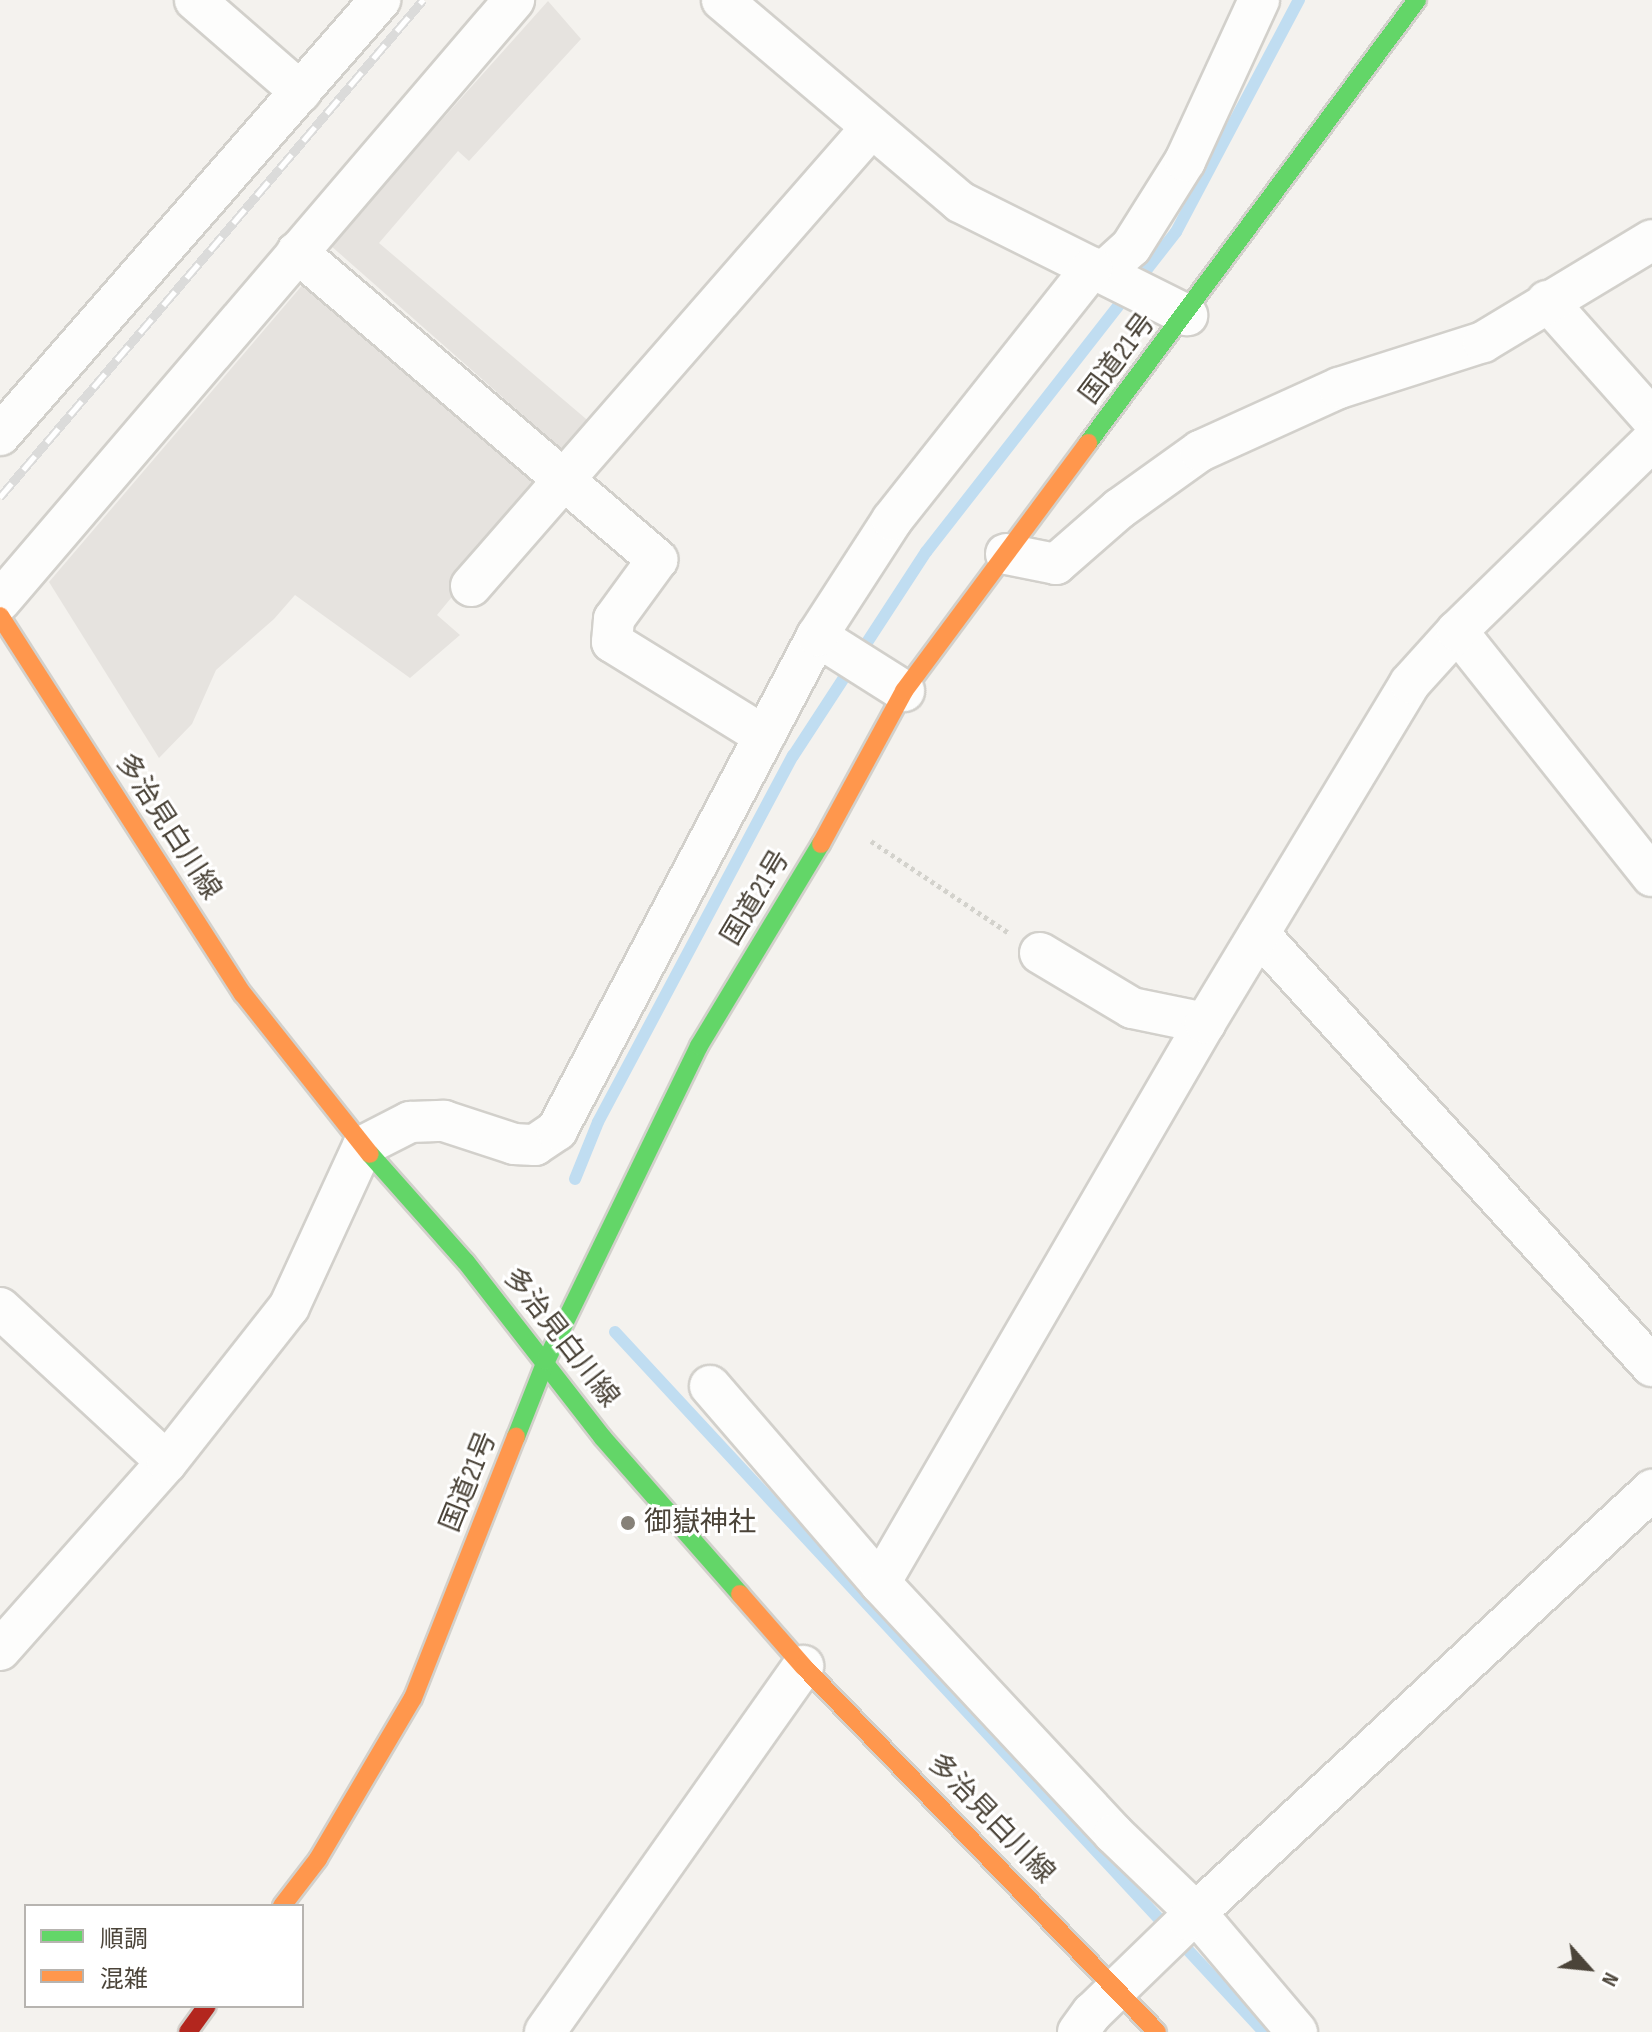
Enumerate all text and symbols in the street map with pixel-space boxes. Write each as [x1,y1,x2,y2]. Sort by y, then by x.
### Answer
street label: 国道21号 [1073,307,1163,411]
street label: 多治見白川線 [108,747,228,907]
street label: 国道21号 [714,844,798,952]
street label: 多治見白川線 [496,1261,626,1415]
street label: 国道21号 [434,1427,504,1537]
place label: 御嶽神社 [644,1506,756,1540]
marker: 御嶽神社 [619,1514,637,1532]
street label: 多治見白川線 [921,1747,1061,1891]
legend [24,1904,304,2008]
text: 順調 [100,1925,148,1954]
north arrow [1548,1928,1628,2008]
text: 混雑 [100,1965,148,1994]
text: N [1595,1968,1625,1990]

